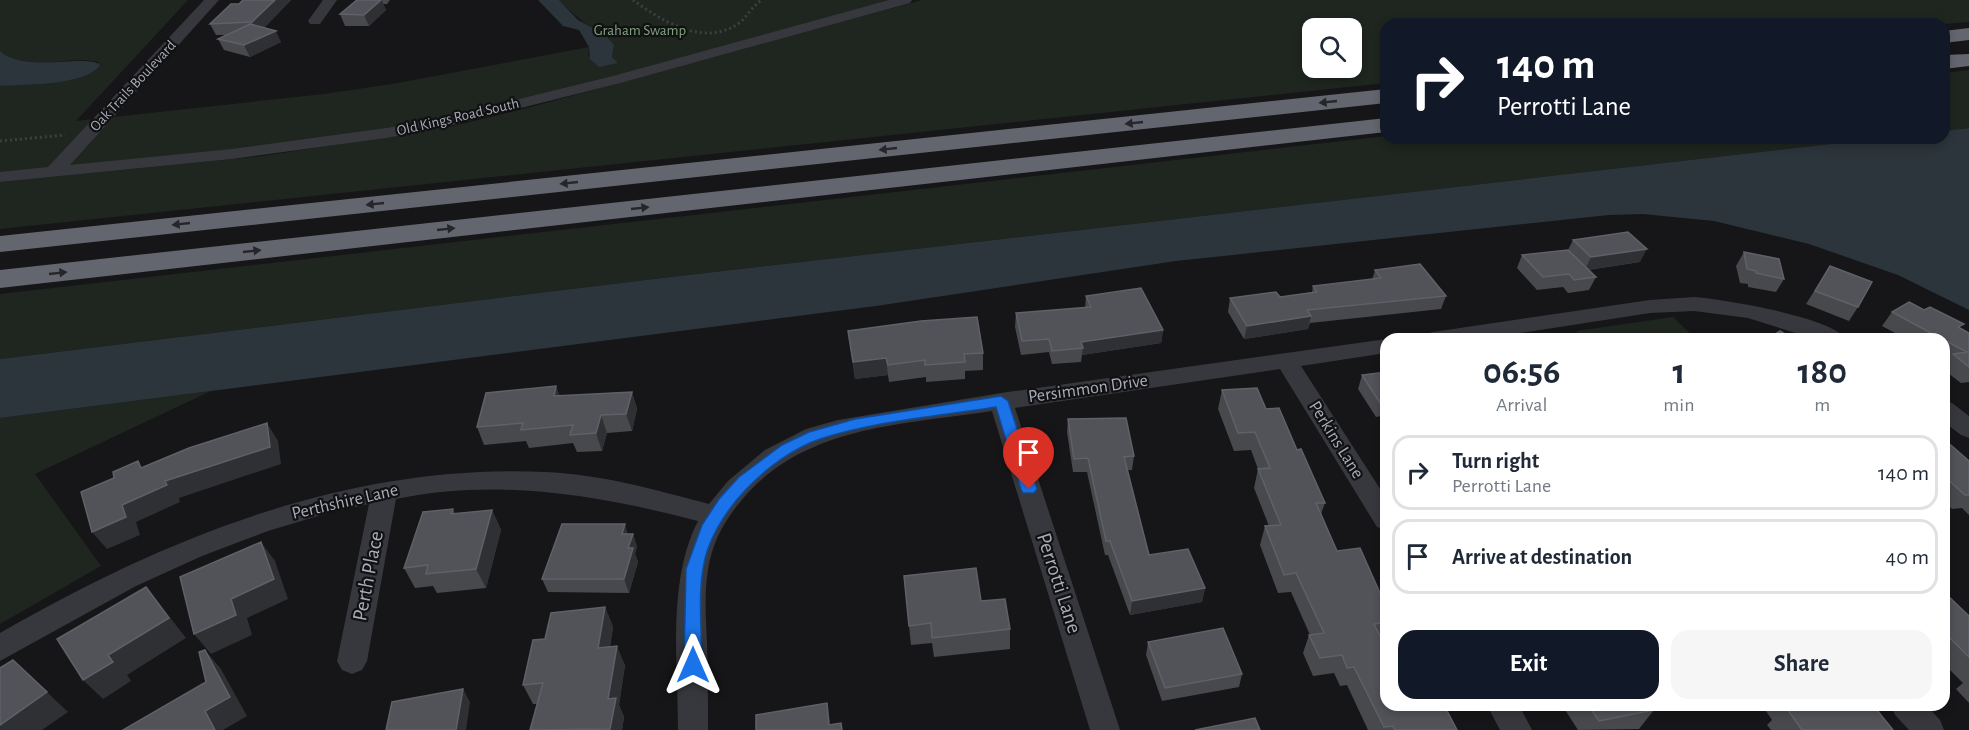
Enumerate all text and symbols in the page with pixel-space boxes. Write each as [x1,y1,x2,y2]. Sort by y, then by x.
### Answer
map controls [1302,18,1362,78]
button: search [1302,18,1362,78]
park label: Graham Swamp [594,23,686,38]
street label: Oak Trails Boulevard [87,38,179,134]
icon: right [1398,42,1476,120]
text: 140 m [1497,44,1595,86]
text: Perrotti Lane [1497,93,1631,120]
street label: Old Kings Road South [395,96,521,138]
one-way arrow [1318,97,1337,107]
one-way arrow [1124,118,1143,128]
one-way arrow [879,144,898,154]
one-way arrow [560,178,579,188]
one-way arrow [366,199,385,208]
one-way arrow [630,203,649,213]
one-way arrow [172,219,191,229]
one-way arrow [436,225,455,234]
one-way arrow [243,246,262,256]
one-way arrow [49,268,68,278]
text: 06:56 [1483,354,1560,390]
text: 1 [1672,354,1685,390]
text: 180 [1798,354,1847,390]
street label: Persimmon Drive [1027,372,1149,406]
text: Arrival [1496,395,1547,415]
text: min [1663,395,1695,415]
text: m [1814,395,1830,415]
street label: Perkins Lane [1305,398,1367,482]
pin [1003,427,1054,489]
icon: arrive [1012,436,1045,469]
text: Turn right [1452,450,1539,472]
icon: right [1401,456,1434,489]
text: 140 m [1878,462,1929,484]
text: Perrotti Lane [1452,476,1551,496]
street label: Perthshire Lane [290,481,400,523]
street label: Perth Place [349,529,387,623]
street label: Perrotti Lane [1033,530,1085,636]
icon: arrive [1401,540,1434,573]
text: Arrive at destination [1452,546,1632,568]
text: 40 m [1886,546,1929,568]
button: Exit [1398,630,1659,699]
button: Share [1671,630,1932,699]
position arrow [661,633,725,697]

